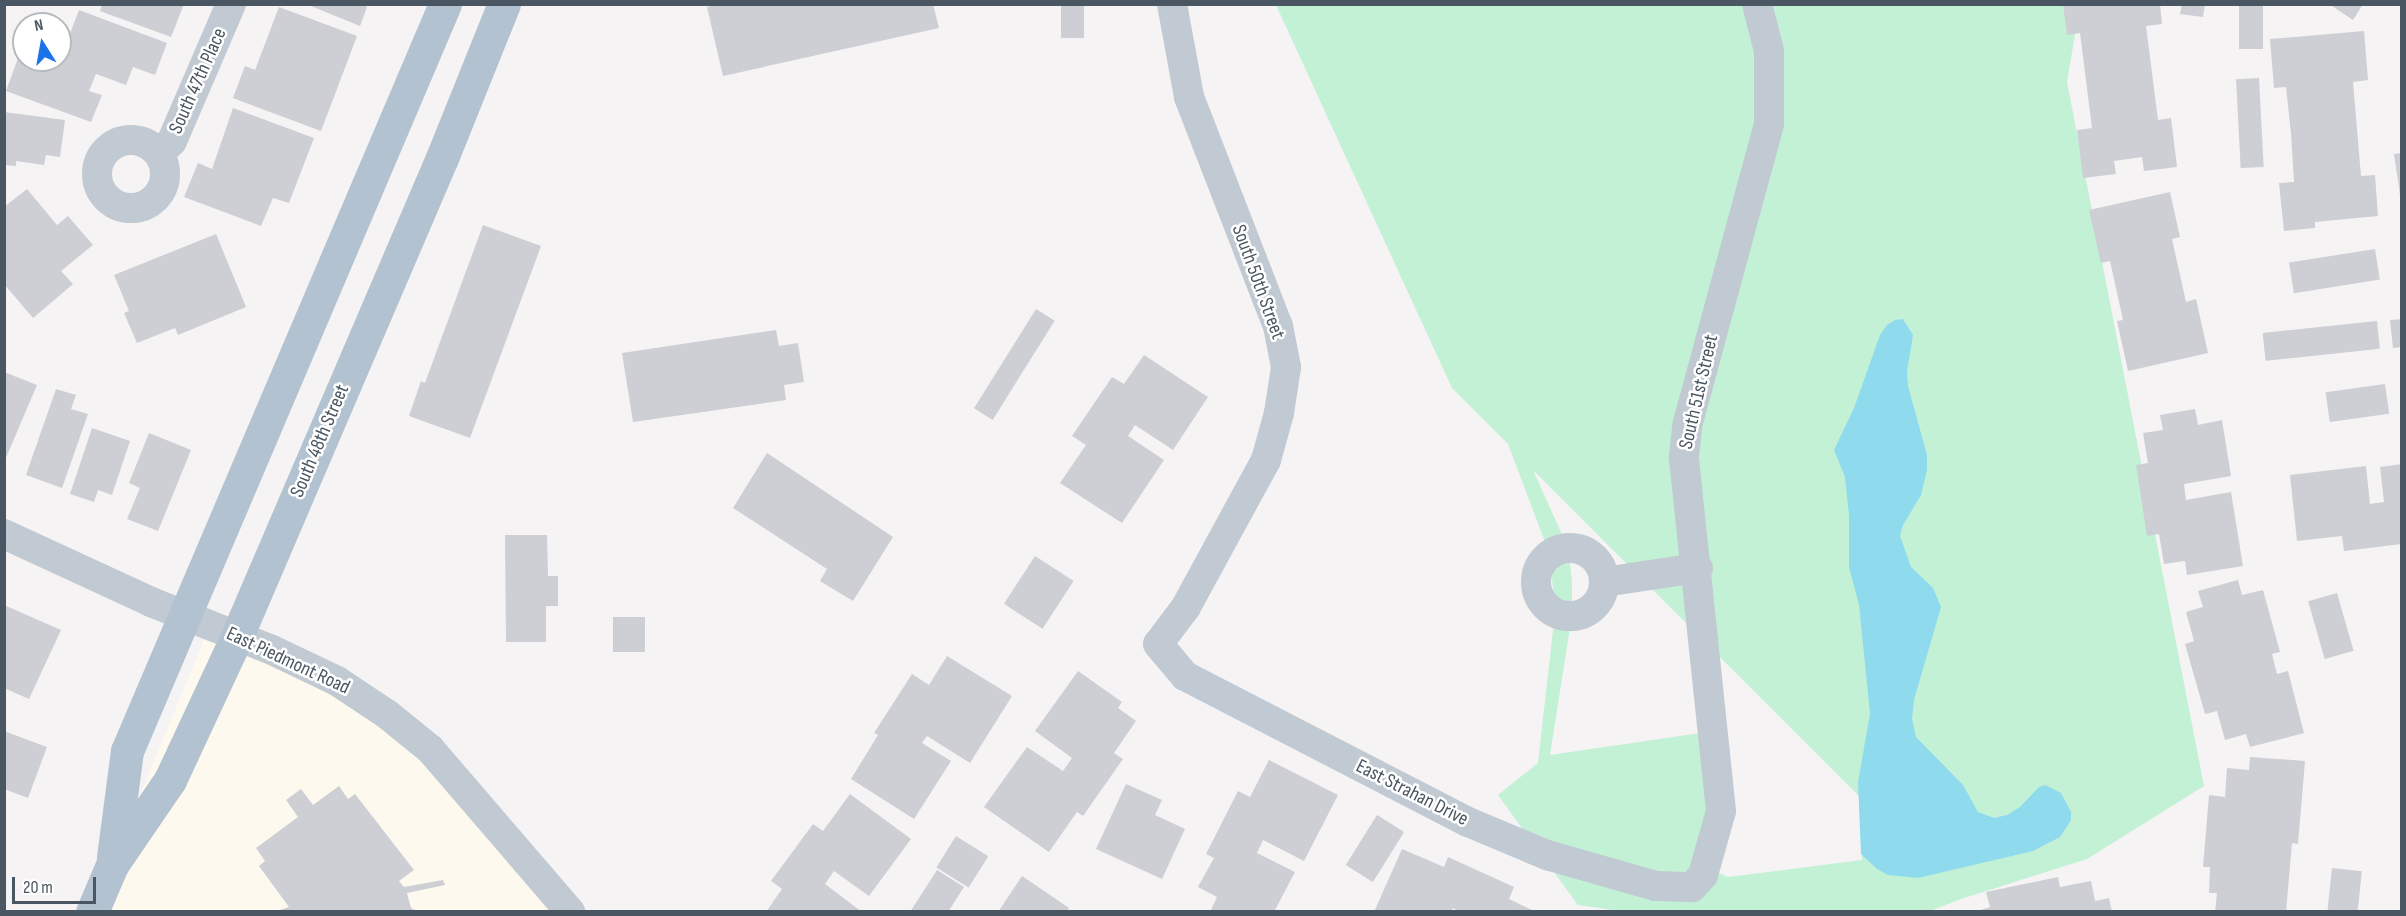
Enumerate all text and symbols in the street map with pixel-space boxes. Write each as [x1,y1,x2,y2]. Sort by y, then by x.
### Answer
north arrow [12,12,72,72]
text: N [33,16,45,36]
street label: South 47th Place [164,24,232,138]
street label: South 50th Street [1226,221,1290,343]
street label: South 51st Street [1674,332,1724,452]
street label: South 48th Street [285,381,355,501]
street label: East Piedmont Road [223,622,353,700]
street label: East Strahan Drive [1352,754,1472,832]
scale bar [15,865,99,903]
text: 20 m [23,877,53,898]

